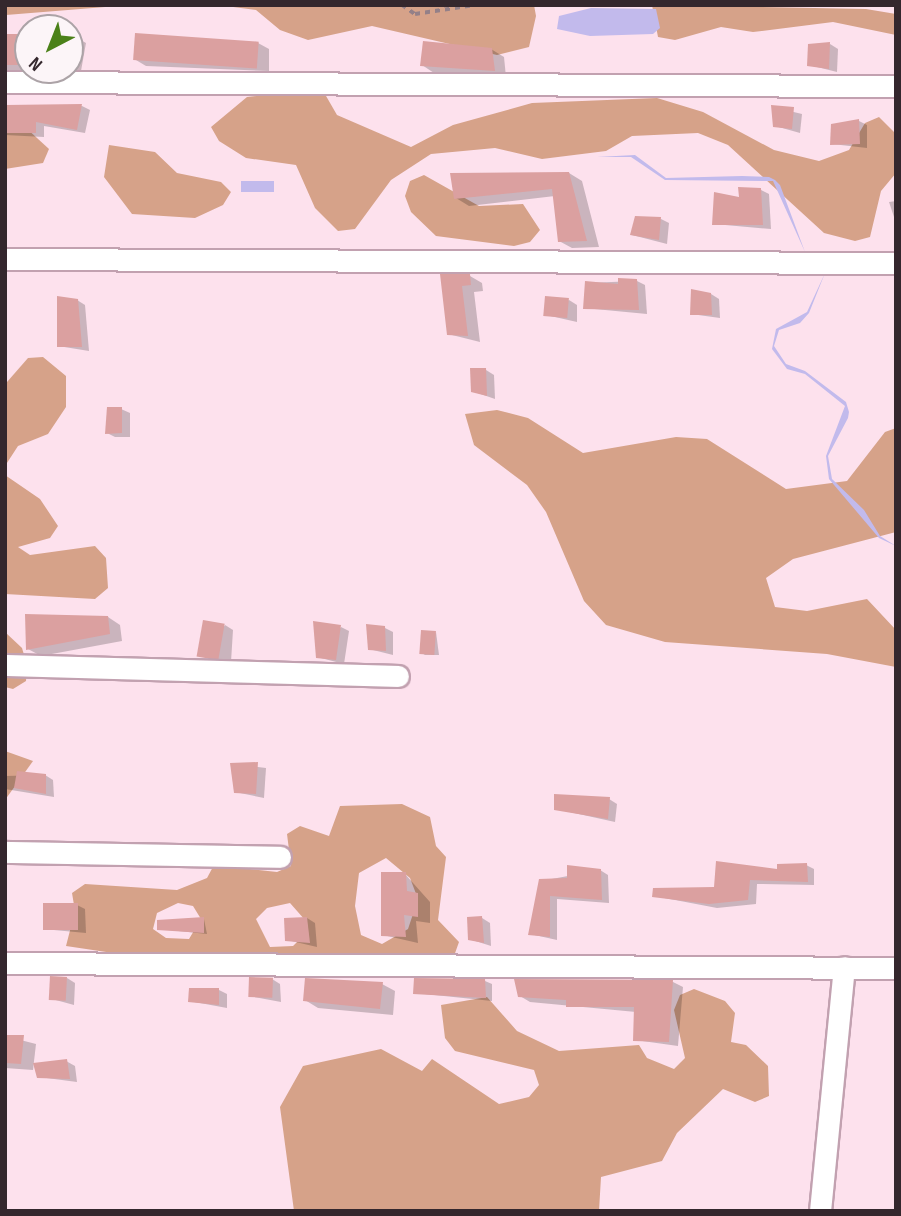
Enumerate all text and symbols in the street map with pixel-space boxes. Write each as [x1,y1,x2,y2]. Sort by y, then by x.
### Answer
north arrow [14,14,84,84]
text: N [24,52,47,75]

